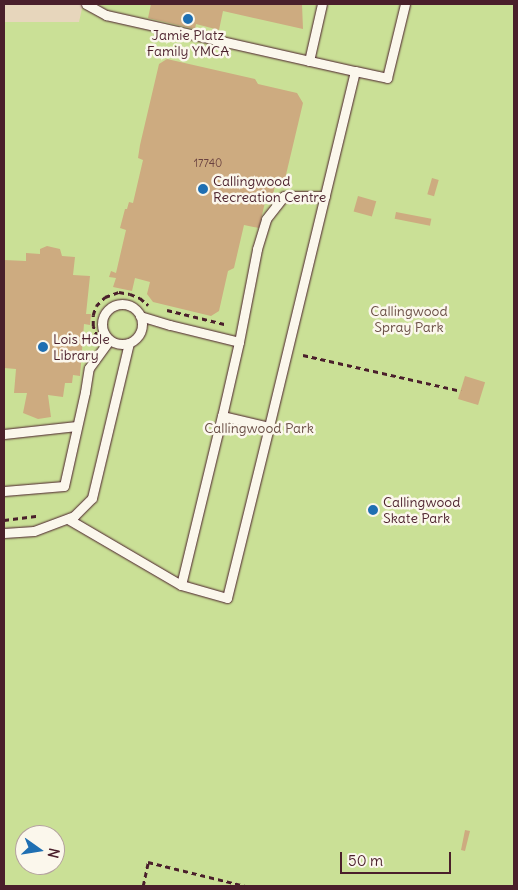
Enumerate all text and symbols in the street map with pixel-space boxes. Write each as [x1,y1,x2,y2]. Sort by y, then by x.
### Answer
marker: Jamie Platz Family YMCA [182,13,194,25]
place label: Jamie Platz Family YMCA [147,27,229,59]
house number: 17740 [194,156,222,170]
place label: Callingwood Recreation Centre [213,173,326,206]
marker: Callingwood Recreation Centre [197,183,209,195]
park label: Callingwood Spray Park [370,303,448,336]
place label: Lois Hole Library [53,331,110,364]
marker: Lois Hole Library [37,341,49,353]
park label: Callingwood Park [204,420,314,436]
place label: Callingwood Skate Park [383,494,460,526]
marker: Callingwood Skate Park [367,504,379,516]
north arrow [15,825,65,875]
scale bar [343,842,454,874]
text: N [44,846,64,860]
text: 50 m [348,851,383,870]

